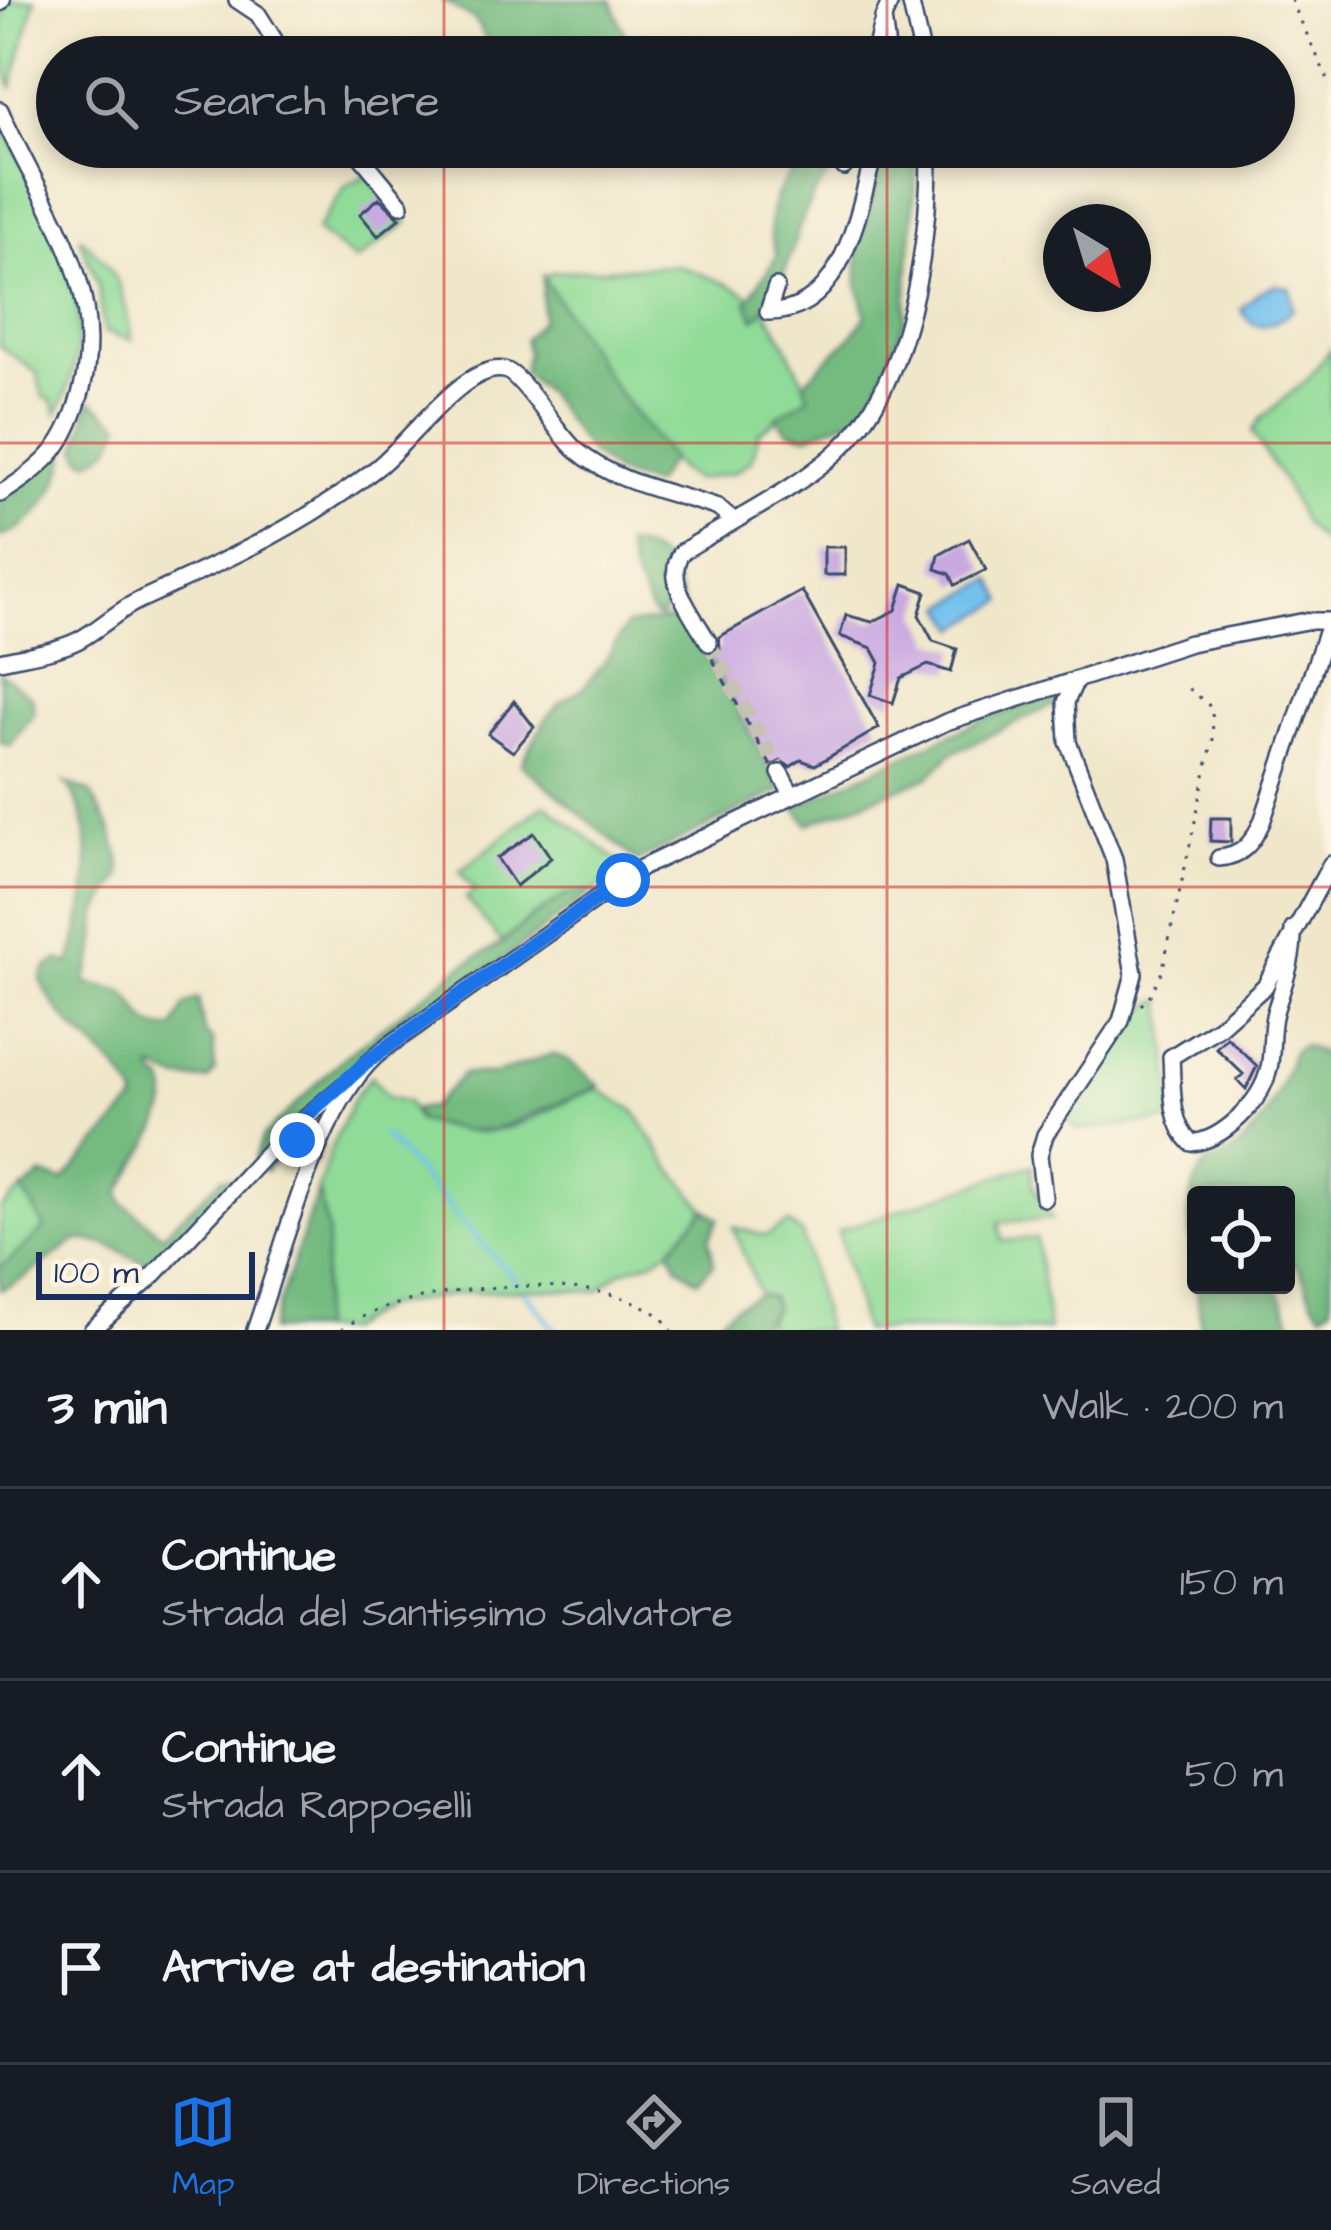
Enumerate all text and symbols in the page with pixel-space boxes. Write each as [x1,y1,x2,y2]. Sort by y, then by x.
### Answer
search box [36,36,1295,168]
icon: search [78,69,144,135]
text: Search here [174,71,440,133]
north arrow [1043,204,1151,312]
route start [596,853,650,907]
route end [270,1113,324,1167]
map controls [1187,1186,1295,1294]
button: locate [1187,1186,1295,1294]
scale bar [36,1246,255,1299]
text: 100 m [54,1250,139,1296]
text: 3 min [48,1373,167,1444]
text: Walk · 200 m [1042,1381,1283,1435]
text: Continue [162,1526,336,1588]
icon: ahead [48,1551,114,1617]
text: 150 m [1180,1557,1283,1611]
text: Strada del Santissimo Salvatore [162,1588,733,1642]
text: Continue [162,1718,336,1780]
icon: ahead [48,1743,114,1809]
text: 50 m [1185,1749,1283,1803]
text: Strada Rapposelli [162,1780,472,1834]
icon: arrive [48,1935,114,2001]
text: Arrive at destination [162,1937,585,1999]
tab: Map [170,2089,236,2207]
tab: Directions [577,2089,730,2207]
tab: Saved [1071,2089,1161,2207]

